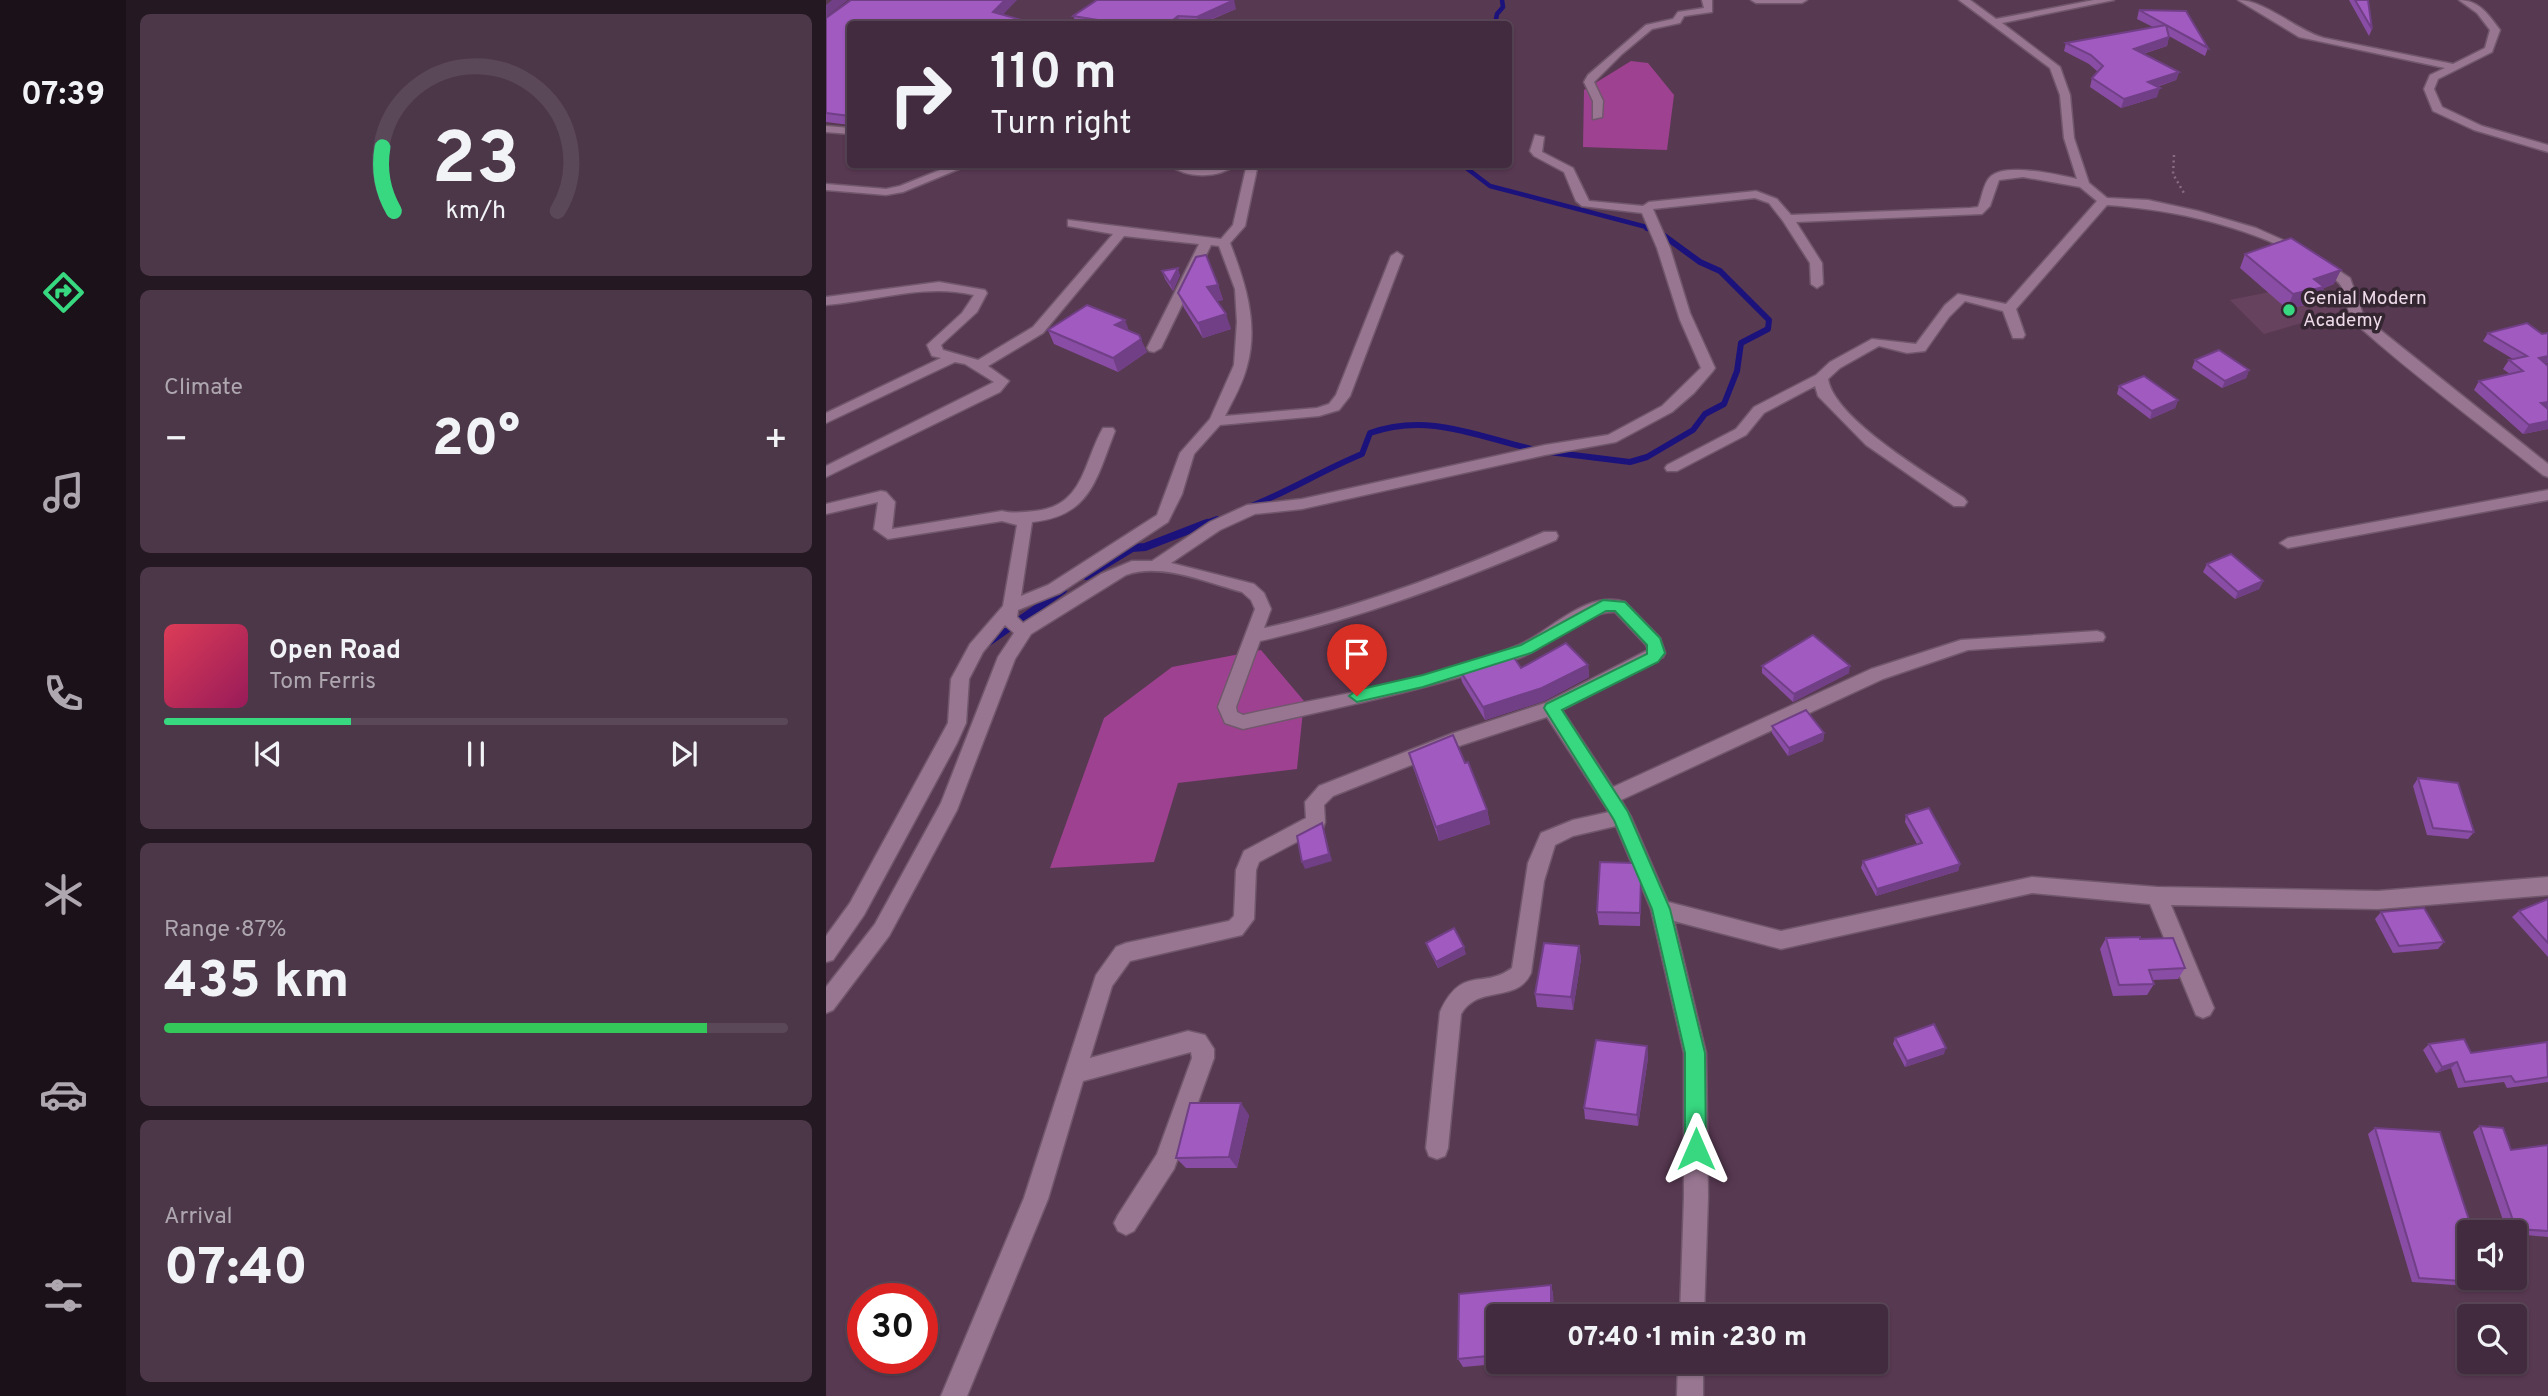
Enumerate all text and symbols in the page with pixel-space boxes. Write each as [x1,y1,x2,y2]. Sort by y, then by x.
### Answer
text: 110 m [990,44,1117,106]
icon: right [875,49,966,140]
text: 07:39 [21,76,105,116]
text: Turn right [990,105,1132,145]
text: 23 [432,118,520,210]
text: km/h [446,196,506,228]
icon: directions [39,268,88,317]
place label: Genial Modern Academy [2303,287,2427,333]
marker: Genial Modern Academy [2281,302,2297,318]
text: Climate [164,374,243,403]
text: 20° [432,408,520,474]
text: − [164,417,189,466]
text: + [763,417,788,466]
icon: music [39,468,88,517]
pin [1327,624,1387,696]
text: Open Road [269,635,401,668]
icon: arrive [1338,635,1376,673]
text: Tom Ferris [269,668,376,697]
icon: phone [39,669,88,718]
icon: previous [249,735,287,773]
icon: pause [457,735,495,773]
icon: next [665,735,703,773]
icon: climate [39,870,88,919]
text: Range · 87% [164,916,287,945]
text: 435 km [164,950,349,1016]
icon: car [39,1070,88,1119]
position arrow [1659,1112,1733,1186]
text: Arrival [164,1203,233,1232]
map controls [2457,1220,2527,1374]
button: sound [2457,1220,2527,1290]
text: 07:40 [164,1237,308,1303]
icon: filters [39,1271,88,1320]
speed limit sign: 30 [847,1283,938,1374]
button: search [2457,1304,2527,1374]
text: 07:40 · 1 min · 230 m [1567,1322,1807,1355]

